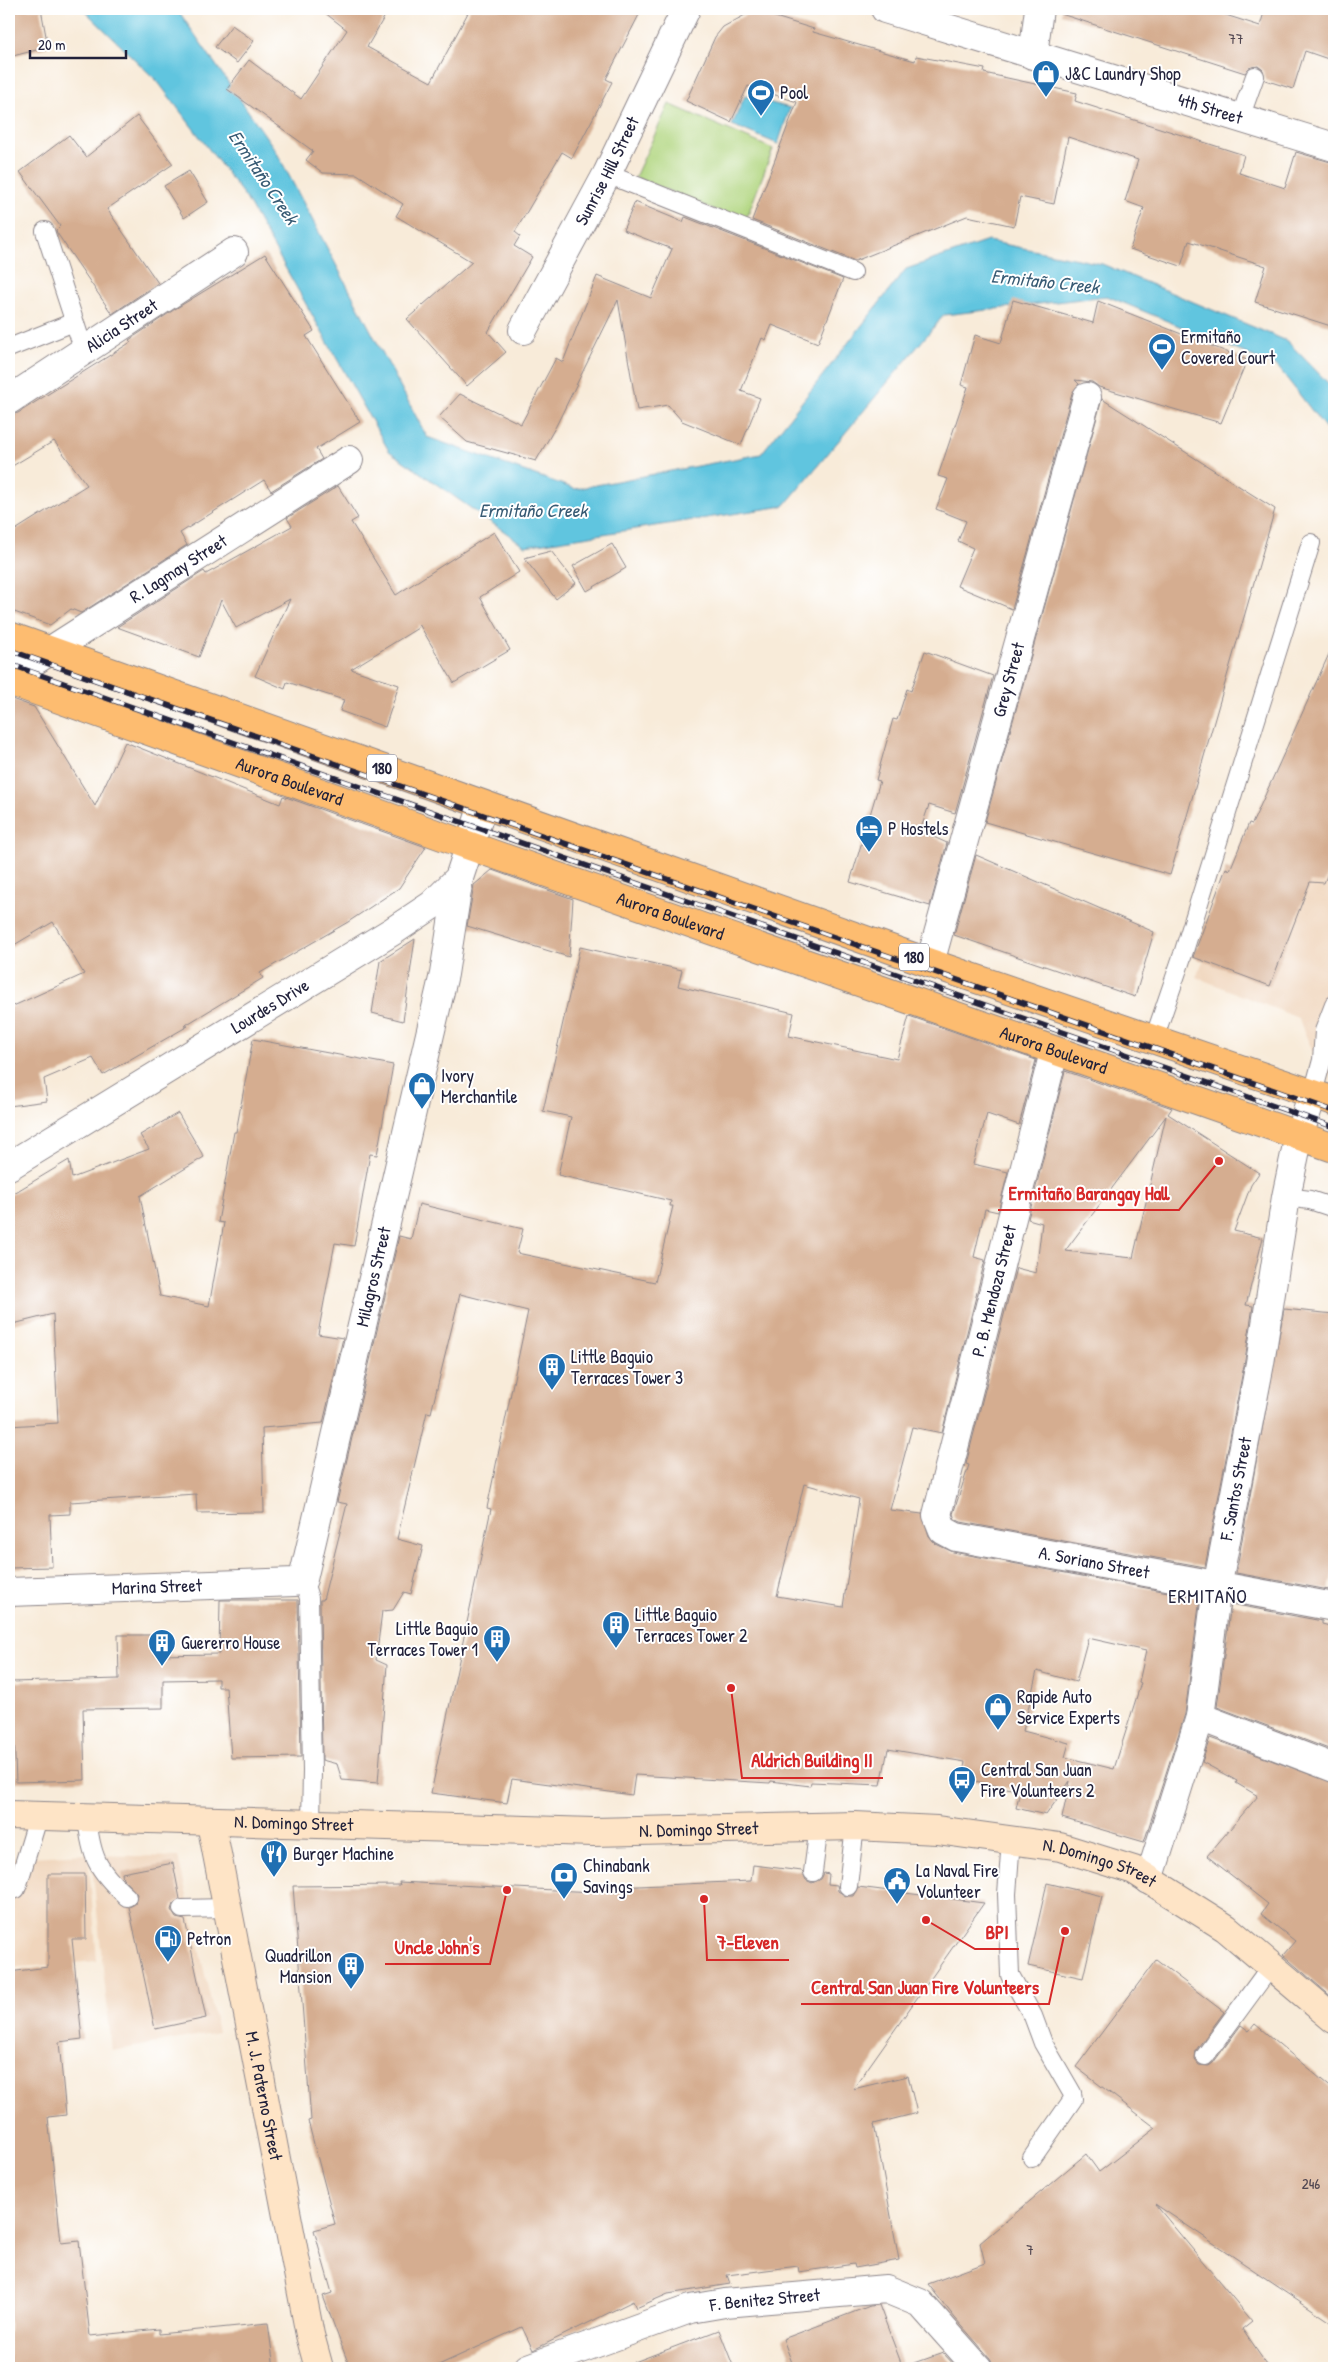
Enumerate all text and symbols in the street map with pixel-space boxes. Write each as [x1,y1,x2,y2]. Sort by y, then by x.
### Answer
scale bar [30,28,126,60]
house number: 77 [1229,28,1243,49]
text: 20 m [38,34,65,55]
shop icon: J&C Laundry Shop [1031,59,1061,98]
place label: J&C Laundry Shop [1065,61,1181,86]
sports icon: Pool [746,78,776,117]
place label: Pool [780,80,808,105]
street label: 4th Street [1175,87,1246,130]
street label: Sunrise Hill Street [569,111,645,230]
water label: Ermitaño Creek [223,125,306,231]
water label: Ermitaño Creek [990,262,1102,300]
street label: Alicia Street [80,292,163,358]
place label: Ermitaño Covered Court [1181,324,1276,370]
sports icon: Ermitaño Covered Court [1147,332,1177,371]
water label: Ermitaño Creek [479,497,589,523]
street label: R. Lagmay Street [125,528,232,609]
street label: Grey Street [986,639,1031,720]
street label: Aurora Boulevard [233,750,347,812]
road number: 180 [367,754,397,781]
hotel icon: P Hostels [854,814,884,853]
place label: P Hostels [888,816,949,841]
street label: Aurora Boulevard [614,885,728,946]
road number: 180 [899,944,929,970]
street label: Lourdes Drive [226,972,314,1039]
street label: Aurora Boulevard [997,1019,1111,1080]
place label: Ivory Merchantile [441,1063,518,1109]
shop icon: Ivory Merchantile [407,1071,437,1110]
callout: Ermitaño Barangay Hall [998,1176,1179,1210]
text: Ermitaño Barangay Hall [1009,1180,1170,1207]
street label: P. B. Mendoza Street [965,1222,1022,1359]
street label: Milagros Street [349,1223,397,1329]
place label: Little Baguio Terraces Tower 3 [571,1344,683,1390]
building icon: Little Baguio Terraces Tower 3 [537,1352,567,1391]
street label: F. Santos Street [1213,1434,1258,1543]
street label: A. Soriano Street [1037,1540,1152,1585]
street label: Marina Street [111,1572,203,1600]
district label: ERMITAÑO [1168,1583,1248,1609]
place label: Little Baguio Terraces Tower 2 [635,1602,748,1648]
building icon: Little Baguio Terraces Tower 2 [601,1610,631,1649]
place label: Little Baguio Terraces Tower 1 [367,1616,478,1662]
building icon: Little Baguio Terraces Tower 1 [482,1624,512,1663]
building icon: Guererro House [147,1628,177,1667]
place label: Guererro House [181,1630,280,1655]
place label: Rapide Auto Service Experts [1017,1684,1120,1730]
shop icon: Rapide Auto Service Experts [983,1692,1013,1731]
callout: Aldrich Building II [742,1744,883,1778]
text: Aldrich Building II [751,1747,873,1774]
place label: Central San Juan Fire Volunteers 2 [980,1757,1095,1803]
bus stop icon: Central San Juan Fire Volunteers 2 [947,1765,977,1804]
street label: N. Domingo Street [234,1809,355,1837]
street label: N. Domingo Street [639,1815,759,1843]
street label: N. Domingo Street [1041,1832,1162,1894]
restaurant icon: Burger Machine [259,1839,289,1878]
place label: Burger Machine [293,1841,394,1866]
place label: Chinabank Savings [583,1853,650,1899]
place label: La Naval Fire Volunteer [916,1858,999,1904]
bank icon: Chinabank Savings [549,1861,579,1900]
public building icon: La Naval Fire Volunteer [882,1866,912,1905]
callout: BPI [975,1915,1019,1949]
text: BPI [985,1919,1009,1945]
fuel station icon: Petron [153,1924,183,1963]
place label: Petron [187,1926,231,1951]
callout: 7-Eleven [707,1926,789,1960]
text: 7-Eleven [716,1929,779,1955]
callout: Uncle John's [385,1930,490,1964]
text: Uncle John's [394,1934,480,1960]
place label: Quadrillon Mansion [265,1943,332,1989]
building icon: Quadrillon Mansion [336,1951,366,1990]
callout: Central San Juan Fire Volunteers [801,1970,1049,2004]
text: Central San Juan Fire Volunteers [811,1974,1040,2000]
street label: M. J. Paterno Street [240,2029,289,2163]
house number: 246 [1302,2173,1320,2194]
house number: 7 [1026,2239,1034,2260]
street label: F. Benitez Street [707,2282,822,2318]

